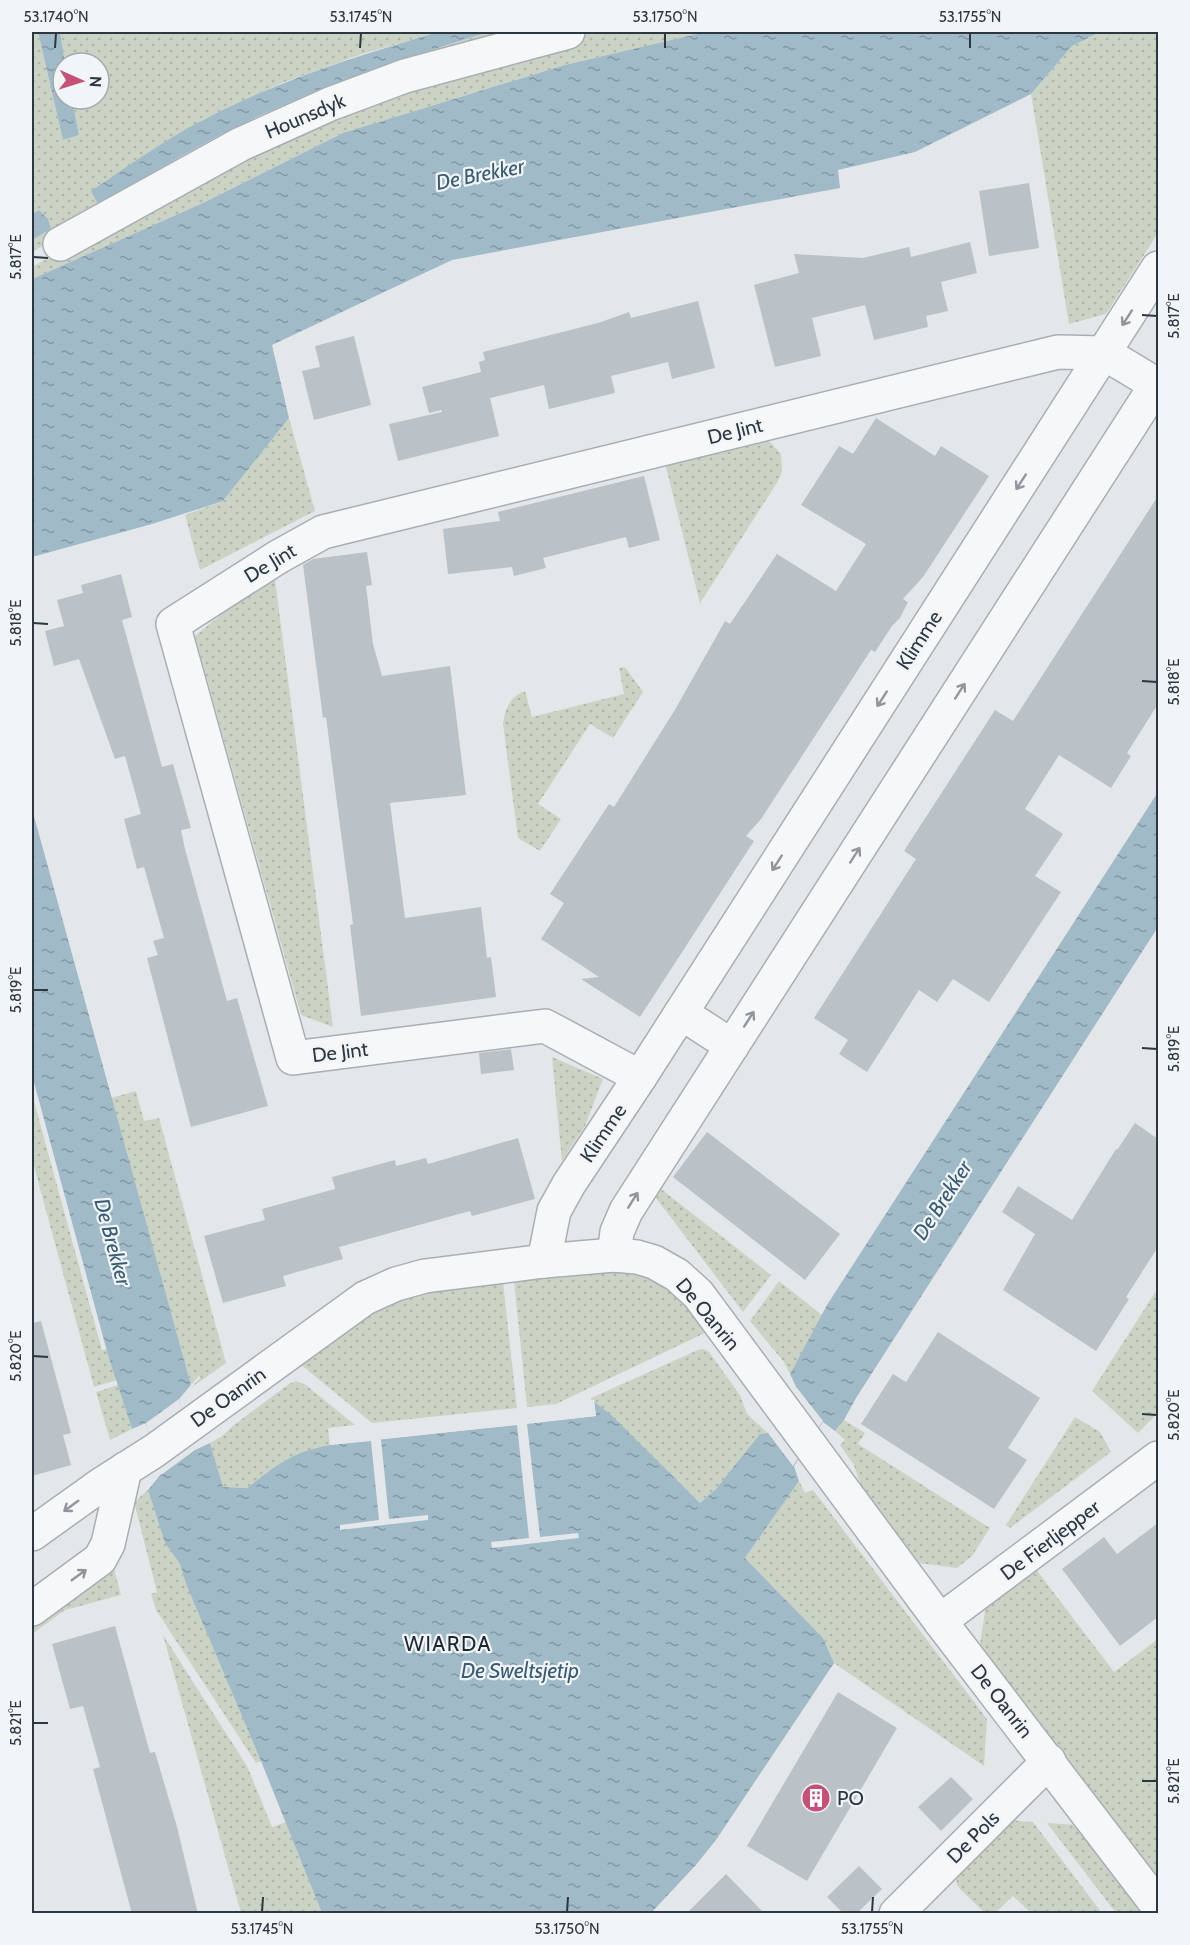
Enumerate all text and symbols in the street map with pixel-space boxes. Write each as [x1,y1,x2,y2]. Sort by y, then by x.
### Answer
text: 53.1740°N [23,8,89,26]
text: 53.1745°N [330,8,392,26]
text: 53.1750°N [632,8,698,26]
text: 53.1755°N [939,8,1001,26]
north arrow [51,51,111,111]
text: N [86,76,105,88]
street label: Hounsdyk [261,88,349,144]
water label: De Brekker [434,153,528,195]
text: 5.817°E [7,234,25,280]
text: 5.817°E [1165,293,1183,339]
one-way arrow [1121,309,1133,325]
street label: De Jint [705,413,765,449]
one-way arrow [1015,473,1028,490]
street label: De Jint [240,538,300,588]
text: 5.818°E [7,600,25,646]
street label: Klimme [891,606,947,674]
text: 5.818°E [1165,659,1183,705]
one-way arrow [954,682,967,699]
one-way arrow [876,690,888,707]
one-way arrow [848,846,861,863]
one-way arrow [770,854,782,871]
text: 5.819°E [7,967,25,1013]
one-way arrow [743,1010,756,1027]
text: 5.819°E [1165,1026,1183,1072]
street label: De Jint [311,1037,370,1067]
street label: Klimme [575,1099,631,1167]
water label: De Brekker [907,1154,978,1244]
one-way arrow [626,1192,639,1209]
water label: De Brekker [89,1196,137,1290]
street label: De Oanrin [671,1273,745,1355]
text: 5.820°E [7,1330,25,1382]
street label: De Oanrin [186,1362,270,1432]
text: 5.820°E [1165,1389,1183,1441]
street label: De Fierljepper [996,1494,1105,1585]
one-way arrow [63,1500,79,1512]
one-way arrow [70,1569,86,1581]
district label: WIARDA [404,1631,492,1656]
water label: De Sweltsjetip [461,1658,579,1684]
street label: De Oanrin [966,1659,1038,1743]
text: 5.821°E [7,1700,25,1746]
text: 5.821°E [1165,1758,1183,1804]
building icon: PO [800,1782,832,1814]
place label: PO [837,1786,864,1810]
street label: De Pols [942,1806,1004,1868]
text: 53.1745°N [231,1920,293,1938]
text: 53.1750°N [534,1920,600,1938]
text: 53.1755°N [841,1920,903,1938]

